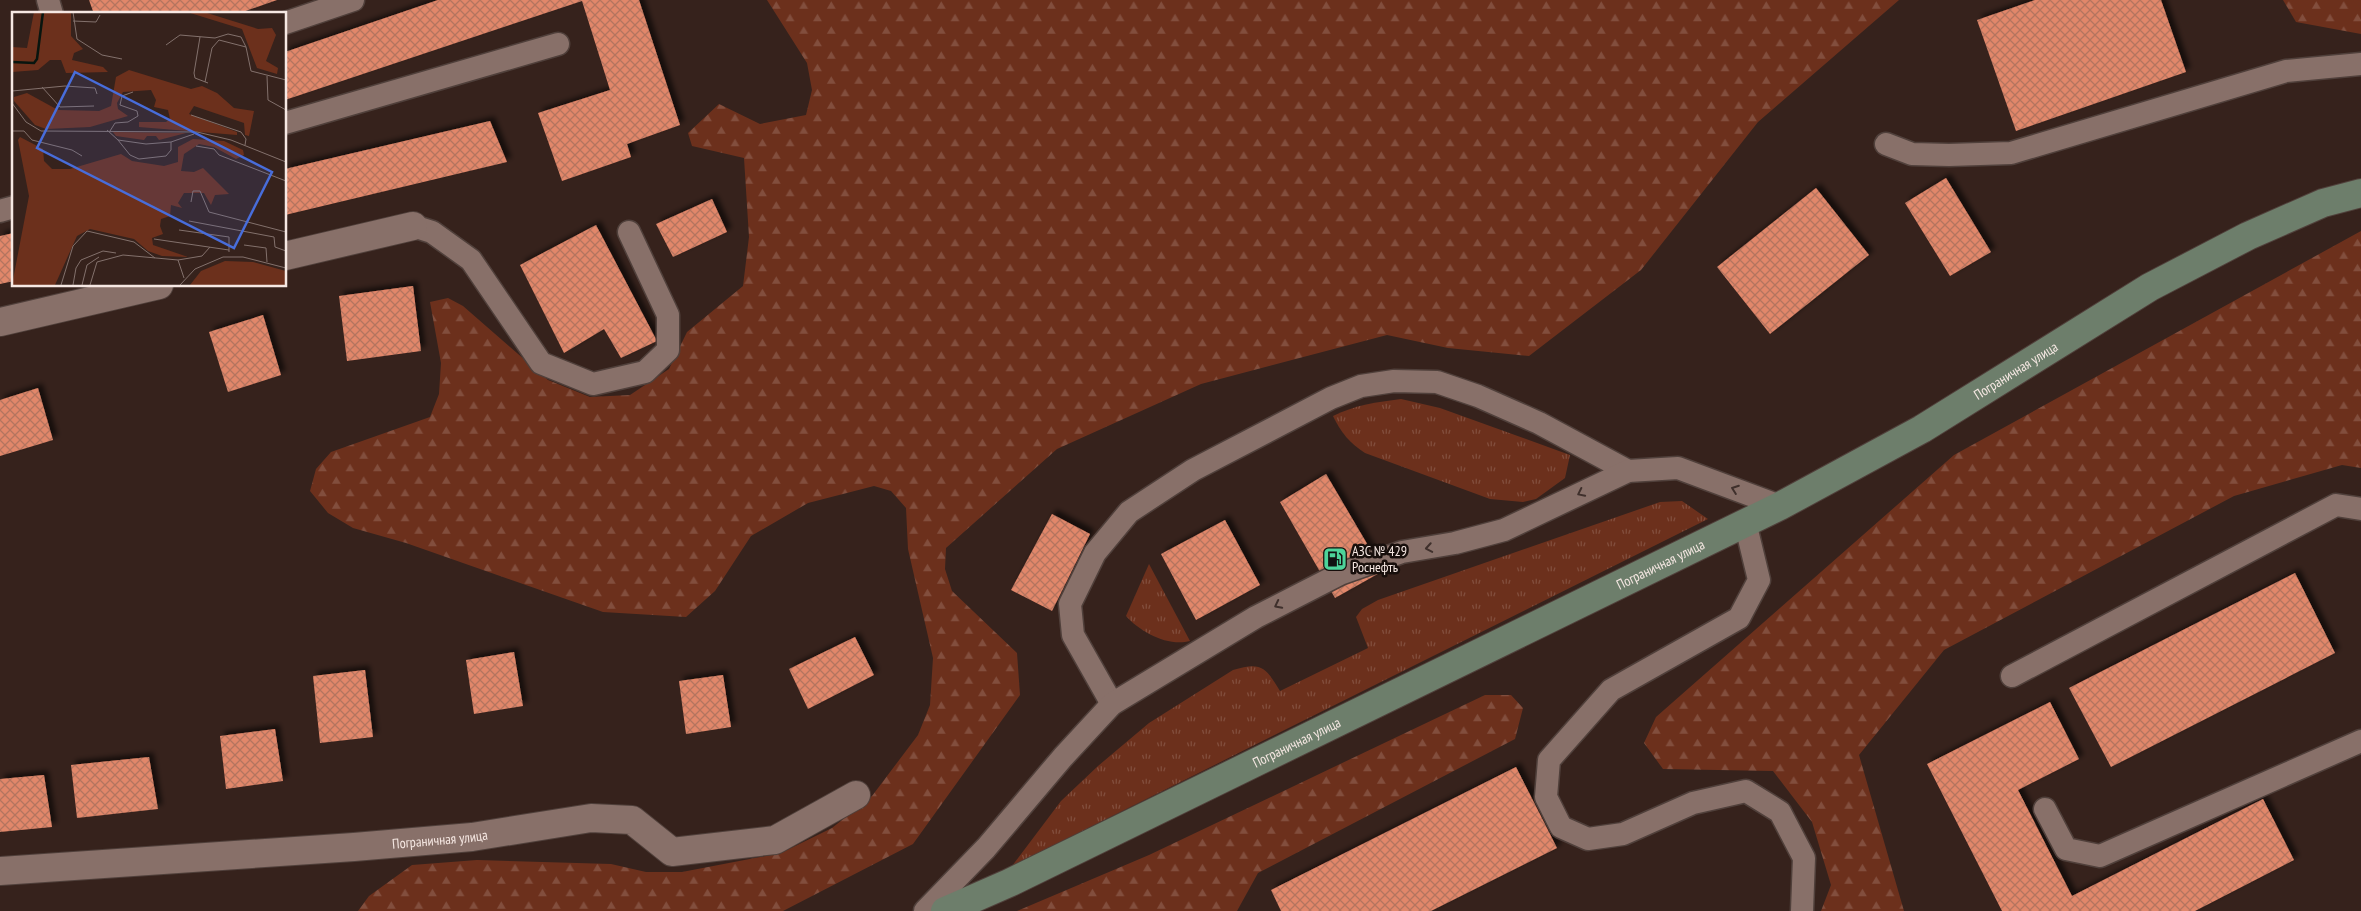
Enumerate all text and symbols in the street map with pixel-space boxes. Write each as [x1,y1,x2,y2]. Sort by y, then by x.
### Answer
inset map [12,12,286,286]
street label: Пограничная улица [1970,338,2061,404]
one-way arrow [1731,485,1739,495]
one-way arrow [1577,487,1586,498]
street label: Пограничная улица [1613,535,1707,594]
place label: АЗС № 429 Роснефть [1352,542,1407,576]
one-way arrow [1425,542,1433,552]
fuel station icon: АЗС № 429 Роснефть [1322,546,1348,572]
one-way arrow [1274,599,1283,609]
street label: Пограничная улица [1250,713,1344,772]
street label: Пограничная улица [391,826,489,853]

